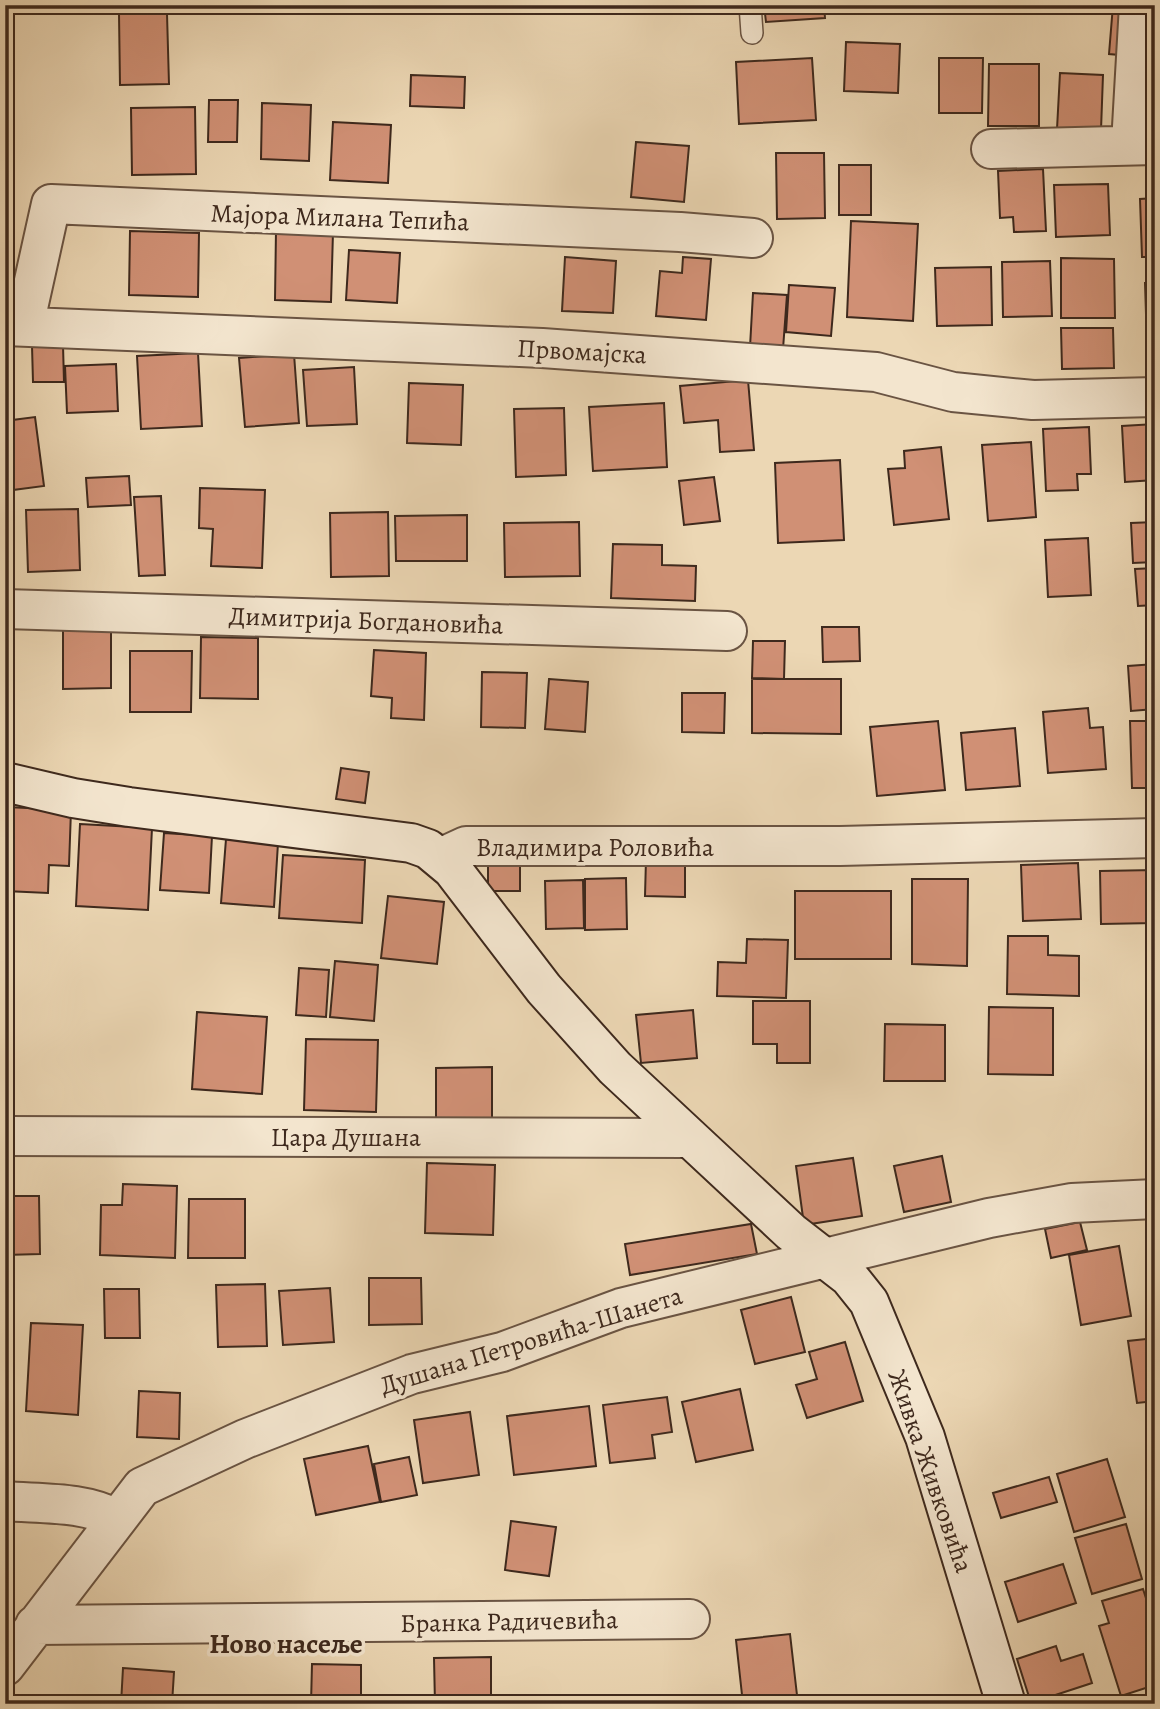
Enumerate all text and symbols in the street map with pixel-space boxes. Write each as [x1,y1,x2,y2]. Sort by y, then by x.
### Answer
street label: Мајора Милана Тепића [210,195,470,240]
street label: Првомајска [516,331,648,372]
street label: Димитрија Богдановића [228,598,504,643]
street label: Владимира Роловића [476,830,714,865]
street label: Цара Душана [271,1120,421,1155]
street label: Душана Петровића-Шанета [376,1278,687,1403]
street label: Живка Живковића [879,1365,982,1577]
street label: Бранка Радичевића [400,1602,618,1641]
district label: Ново насеље [209,1625,363,1663]

